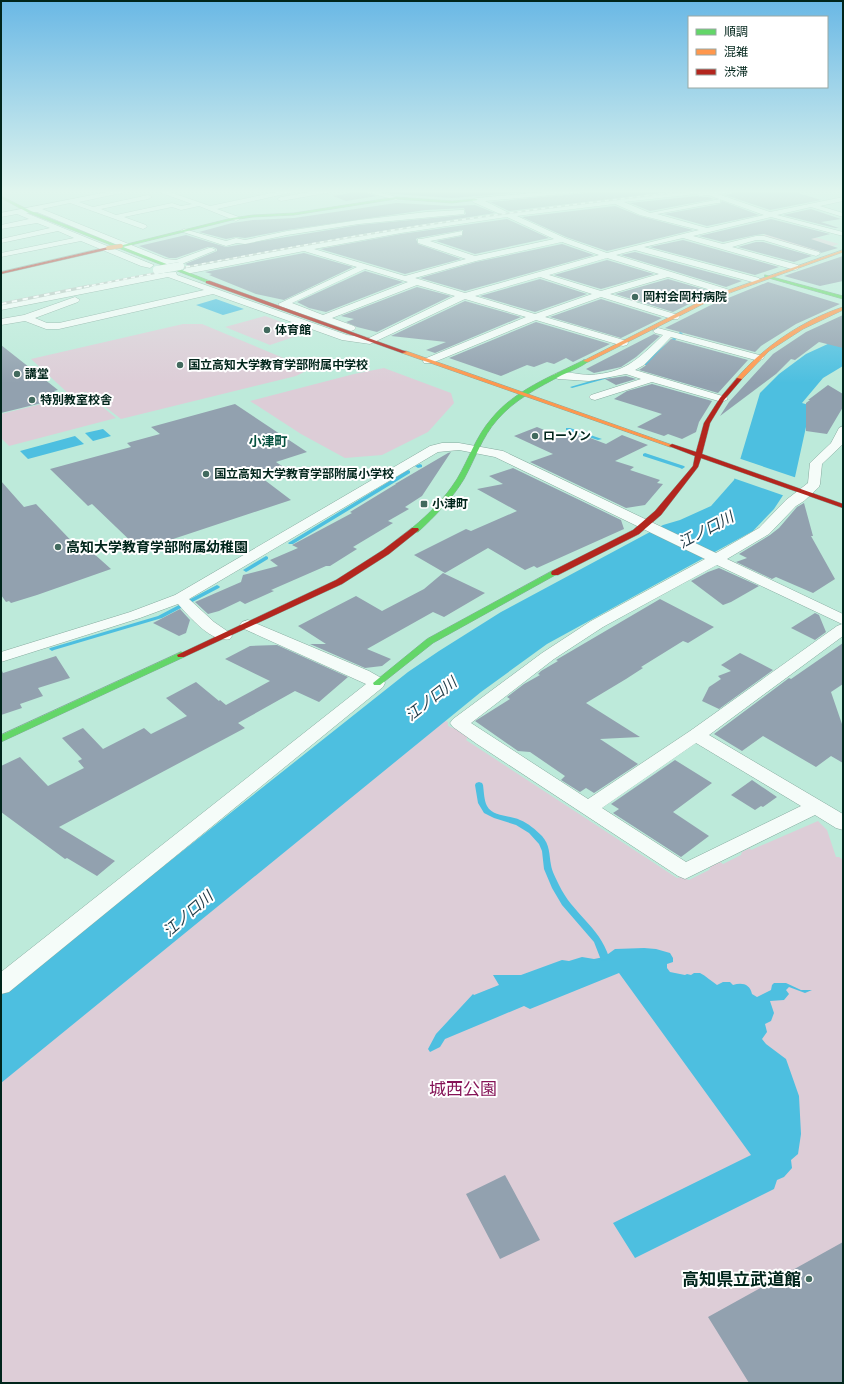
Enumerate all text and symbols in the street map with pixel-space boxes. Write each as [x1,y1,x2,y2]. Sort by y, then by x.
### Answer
legend [688,16,828,88]
text: 順調 [724,23,748,41]
text: 混雑 [724,43,748,61]
text: 渋滞 [724,63,748,81]
place label: 岡村会岡村病院 [643,288,727,306]
marker: 岡村会岡村病院 [630,292,640,302]
place label: 体育館 [275,321,311,339]
marker: 体育館 [262,325,272,335]
place label: 国立高知大学教育学部附属中学校 [188,356,368,374]
marker: 国立高知大学教育学部附属中学校 [175,360,185,370]
place label: 講堂 [25,365,49,383]
marker: 講堂 [12,369,22,379]
place label: 特別教室校舎 [40,391,112,409]
marker: 特別教室校舎 [27,395,37,405]
place label: ローソン [543,427,591,445]
marker: ローソン [530,431,540,441]
district label: 小津町 [248,432,288,451]
place label: 国立高知大学教育学部附属小学校 [214,465,394,483]
marker: 国立高知大学教育学部附属小学校 [201,469,211,479]
place label: 小津町 [432,495,468,513]
marker: 小津町 [419,499,429,509]
water label: 江ノ口川 [674,505,739,554]
place label: 高知大学教育学部附属幼稚園 [66,537,248,557]
marker: 高知大学教育学部附属幼稚園 [53,542,63,552]
water label: 江ノ口川 [401,671,463,726]
water label: 江ノ口川 [158,885,219,942]
park label: 城西公園 [429,1077,497,1101]
place label: 高知県立武道館 [682,1267,801,1291]
marker: 高知県立武道館 [804,1274,814,1284]

